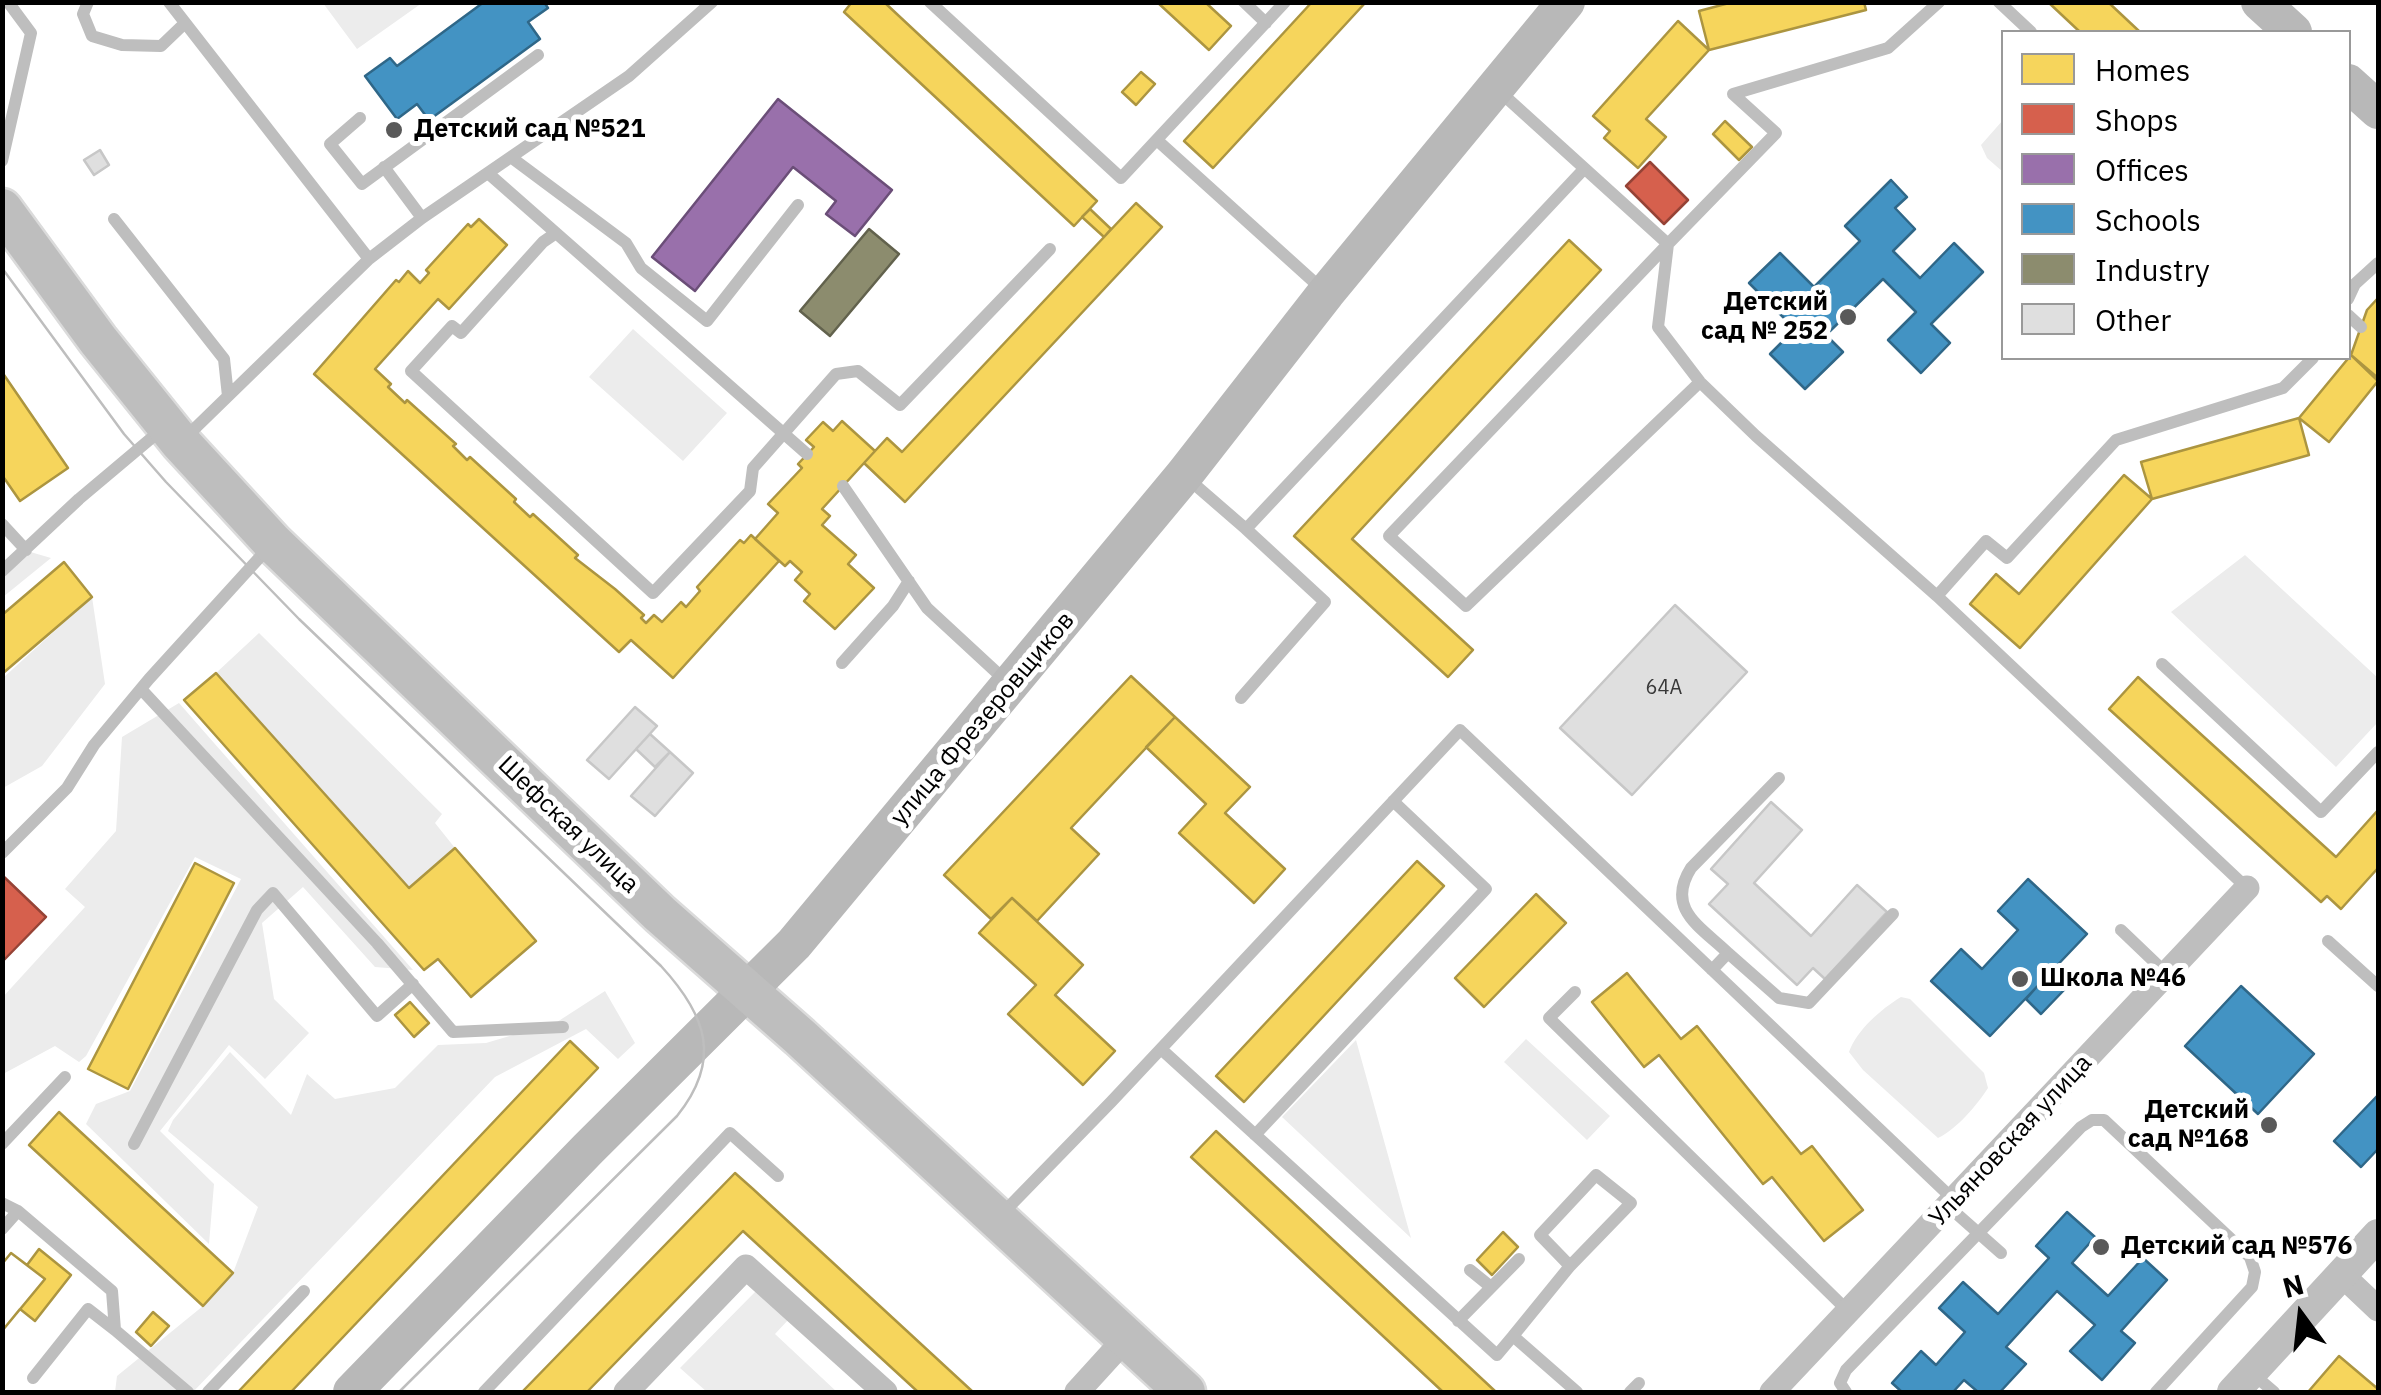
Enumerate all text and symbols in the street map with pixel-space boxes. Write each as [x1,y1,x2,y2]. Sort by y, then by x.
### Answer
legend [2001,30,2351,360]
text: Homes [2095,50,2190,89]
text: Shops [2095,100,2178,139]
place label: Детский сад №521 [414,115,646,145]
marker: Детский сад №521 [383,119,405,141]
text: Offices [2095,150,2189,189]
text: Schools [2095,200,2201,239]
text: Industry [2095,250,2210,289]
place label: Детский сад № 252 [1701,288,1828,347]
text: Other [2095,300,2171,339]
marker: Детский сад № 252 [1837,306,1859,328]
street label: улица Фрезеровщиков [885,606,1081,832]
house number: 64А [1646,676,1682,700]
street label: Шефская улица [491,750,645,900]
place label: Школа №46 [2040,964,2186,994]
marker: Школа №46 [2009,968,2031,990]
street label: Ульяновская улица [1924,1049,2098,1233]
place label: Детский сад №168 [2128,1096,2249,1155]
marker: Детский сад №168 [2258,1114,2280,1136]
place label: Детский сад №576 [2121,1232,2353,1262]
marker: Детский сад №576 [2090,1236,2112,1258]
north arrow [2251,1265,2351,1365]
text: N [2279,1265,2308,1306]

